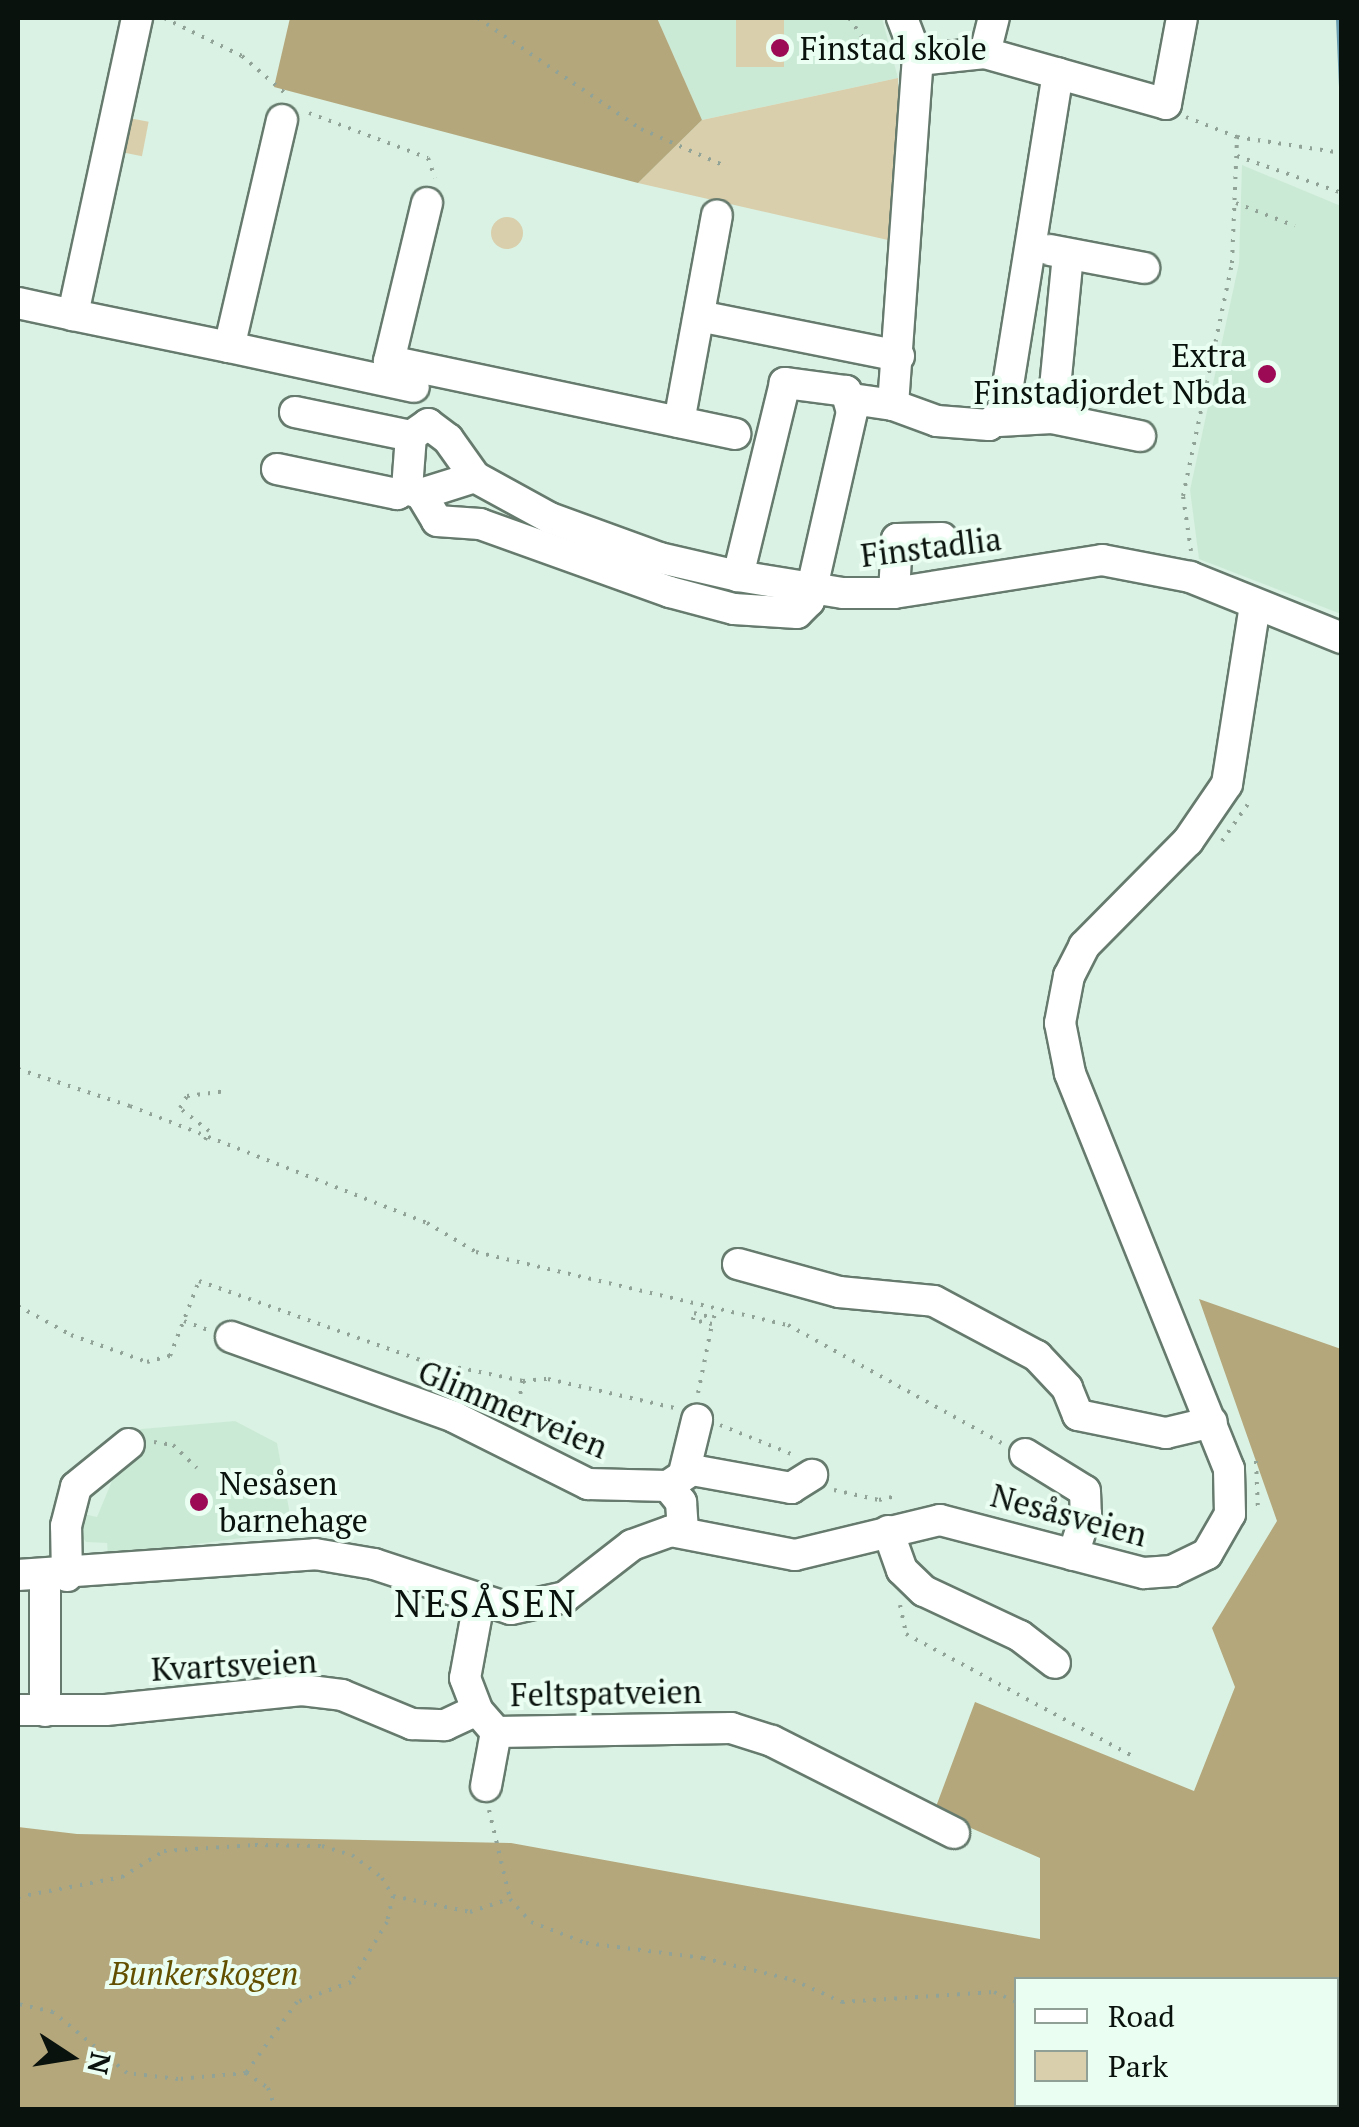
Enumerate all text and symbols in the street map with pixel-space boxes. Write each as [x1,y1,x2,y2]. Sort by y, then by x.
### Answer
place label: Finstad skole [800,29,987,67]
marker: Finstad skole [769,37,791,59]
place label: Extra Finstadjordet Nbda [974,337,1247,412]
marker: Extra Finstadjordet Nbda [1256,363,1278,385]
street label: Finstadlia [859,519,1003,575]
street label: Glimmerveien [413,1352,613,1466]
place label: Nesåsen barnehage [219,1465,368,1540]
street label: Nesåsveien [987,1476,1151,1554]
marker: Nesåsen barnehage [188,1491,210,1513]
district label: NESÅSEN [394,1581,578,1627]
street label: Kvartsveien [150,1641,318,1689]
street label: Feltspatveien [510,1672,702,1714]
park label: Bunkerskogen [110,1954,298,1992]
legend [1014,1977,1339,2107]
text: Road [1108,1996,1175,2036]
north arrow [20,2007,120,2107]
text: Park [1108,2046,1168,2086]
text: N [80,2049,120,2078]

